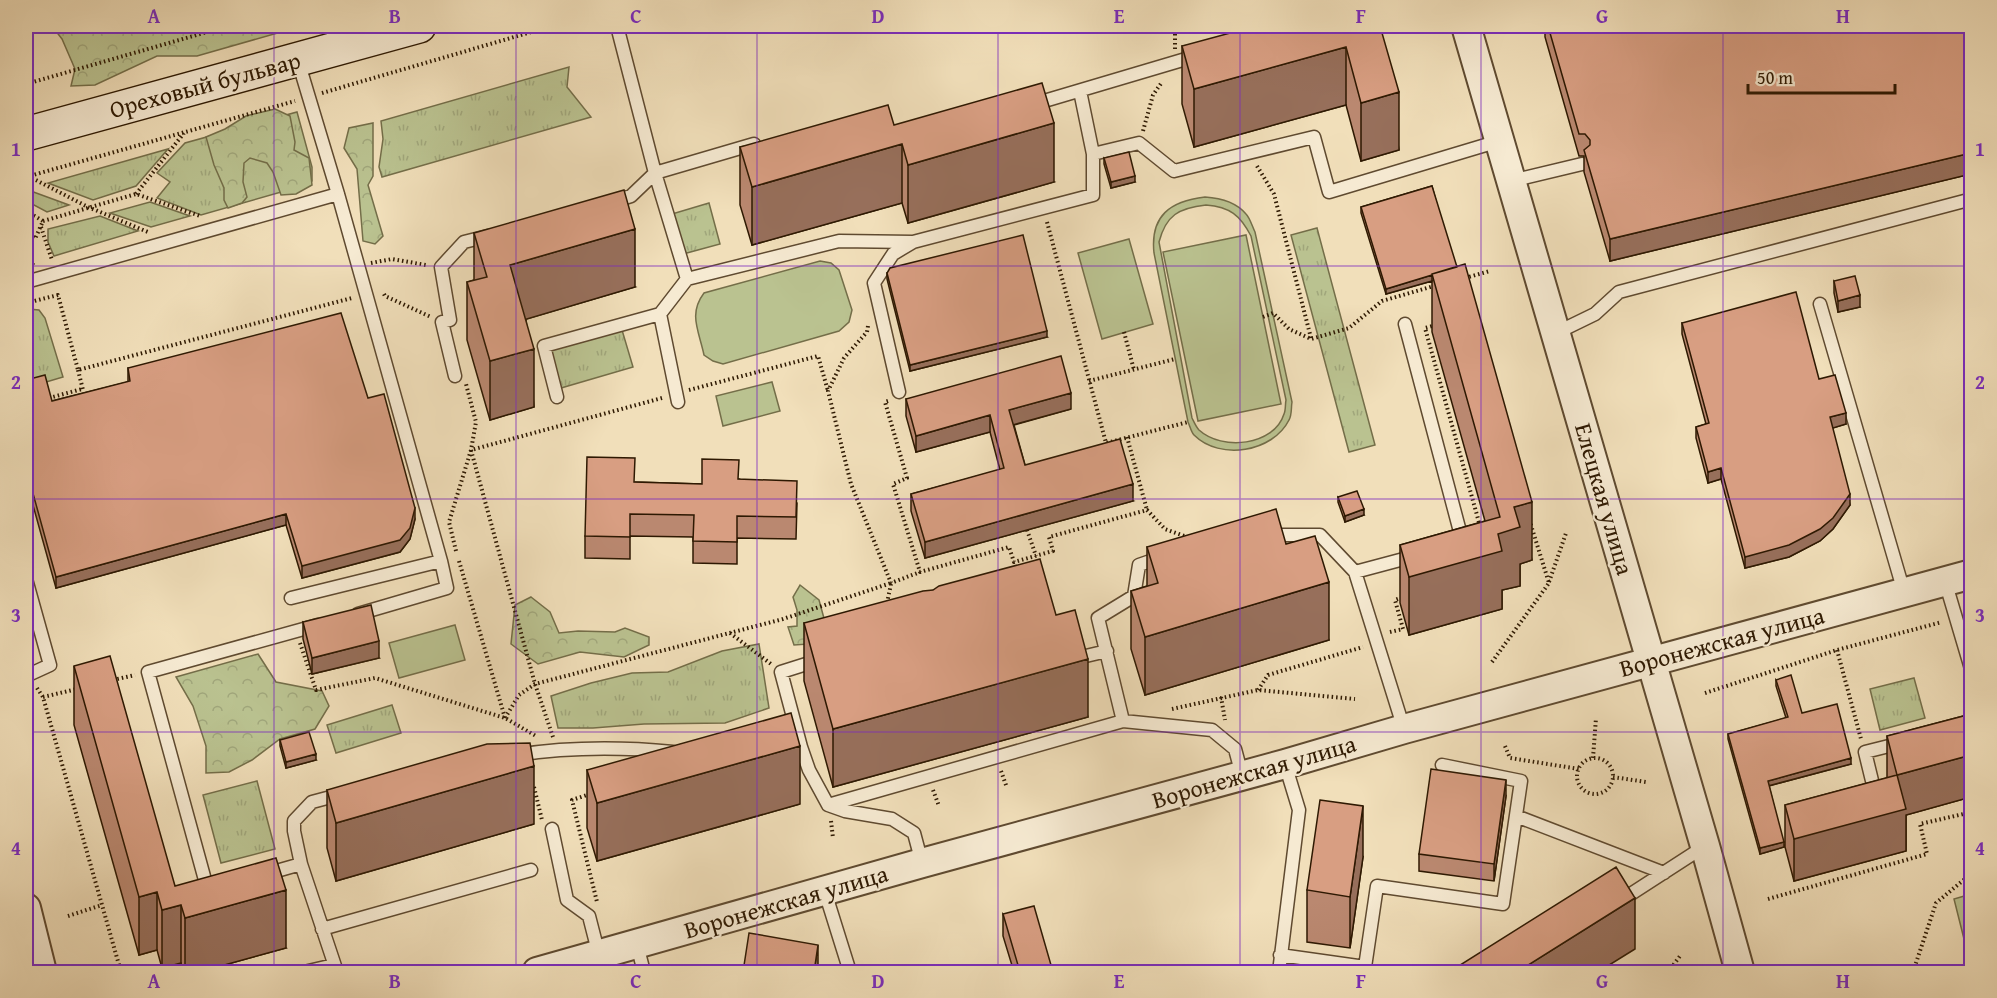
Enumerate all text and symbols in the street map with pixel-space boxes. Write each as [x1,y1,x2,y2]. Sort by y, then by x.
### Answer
text: A [148,1,161,30]
text: B [389,1,401,30]
text: C [630,1,642,30]
text: D [871,1,885,30]
text: E [1114,1,1125,30]
text: F [1356,1,1366,30]
text: G [1596,1,1608,30]
text: H [1836,1,1850,30]
street label: Ореховый бульвар [105,42,304,127]
scale bar [1748,57,1895,95]
text: 50 m [1757,64,1793,91]
text: 1 [11,134,21,163]
text: 1 [1975,134,1985,163]
text: 2 [11,367,21,396]
text: 2 [1975,367,1985,396]
street label: Елецкая улица [1566,419,1643,579]
street label: Воронежская улица [1616,597,1829,686]
text: 3 [11,600,21,629]
text: 3 [1975,600,1985,629]
street label: Воронежская улица [1148,726,1360,817]
text: 4 [11,833,21,862]
text: 4 [1975,833,1985,862]
street label: Воронежская улица [680,856,892,947]
text: A [148,966,161,995]
text: B [389,966,401,995]
text: C [630,966,642,995]
text: D [871,966,885,995]
text: E [1114,966,1125,995]
text: F [1356,966,1366,995]
text: G [1596,966,1608,995]
text: H [1836,966,1850,995]

